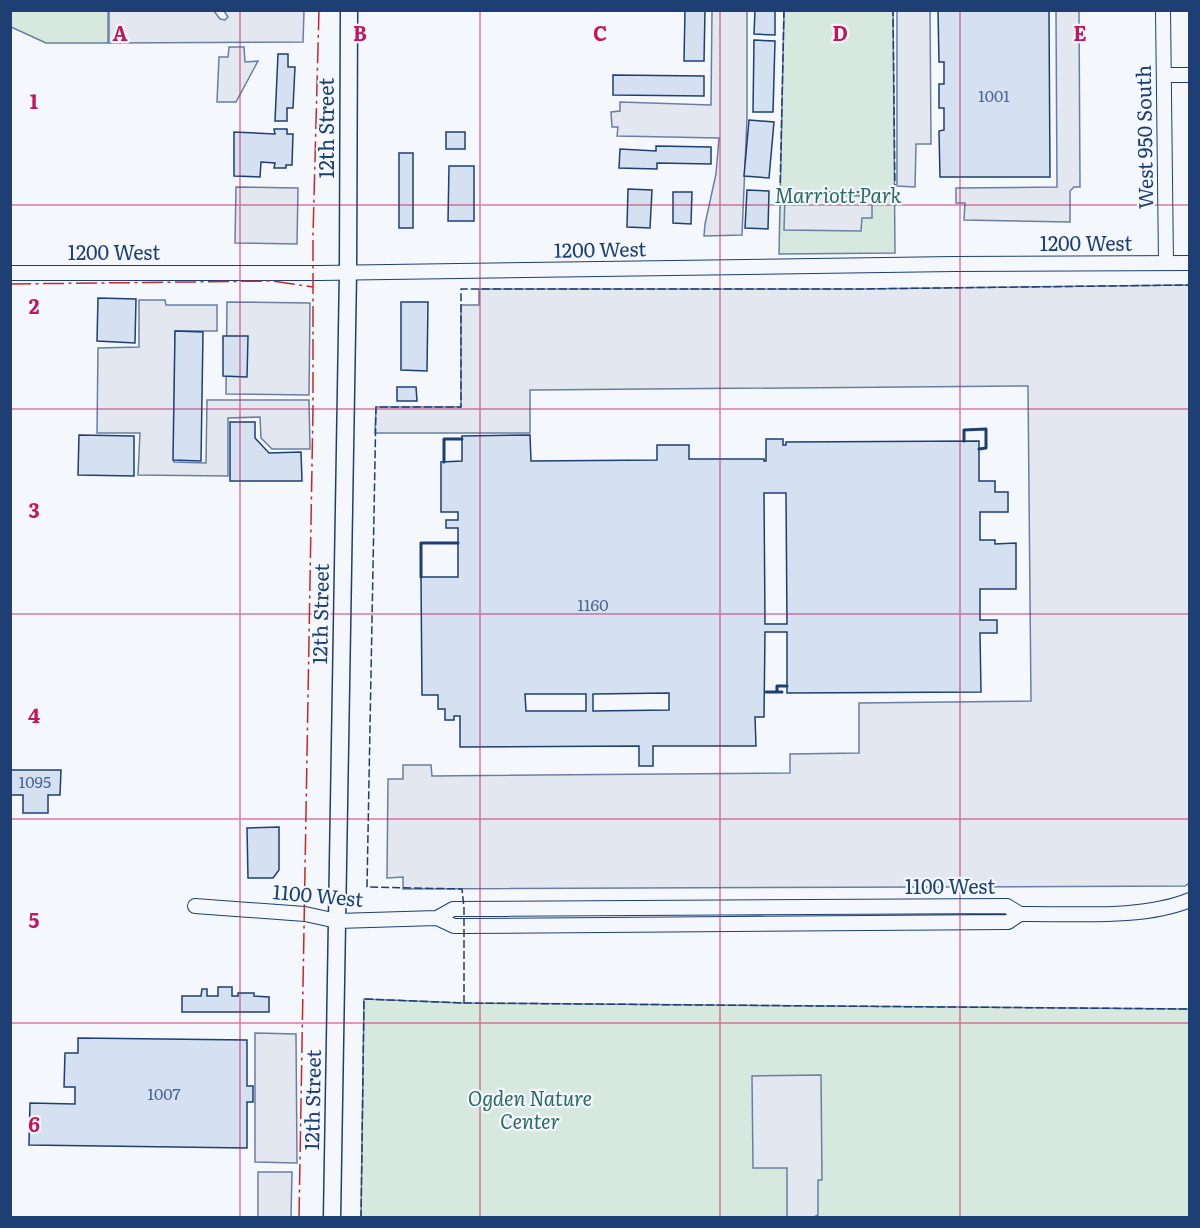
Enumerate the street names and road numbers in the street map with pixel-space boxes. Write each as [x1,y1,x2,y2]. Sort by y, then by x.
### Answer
street label: West 950 South [1127,65,1159,209]
street label: 12th Street [310,78,340,178]
street label: 1200 West [1040,227,1132,257]
street label: 1200 West [553,232,646,264]
street label: 1200 West [68,236,160,266]
street label: 12th Street [303,563,335,665]
street label: 1100 West [905,870,995,900]
street label: 1100 West [272,875,365,913]
street label: 12th Street [295,1049,327,1151]

